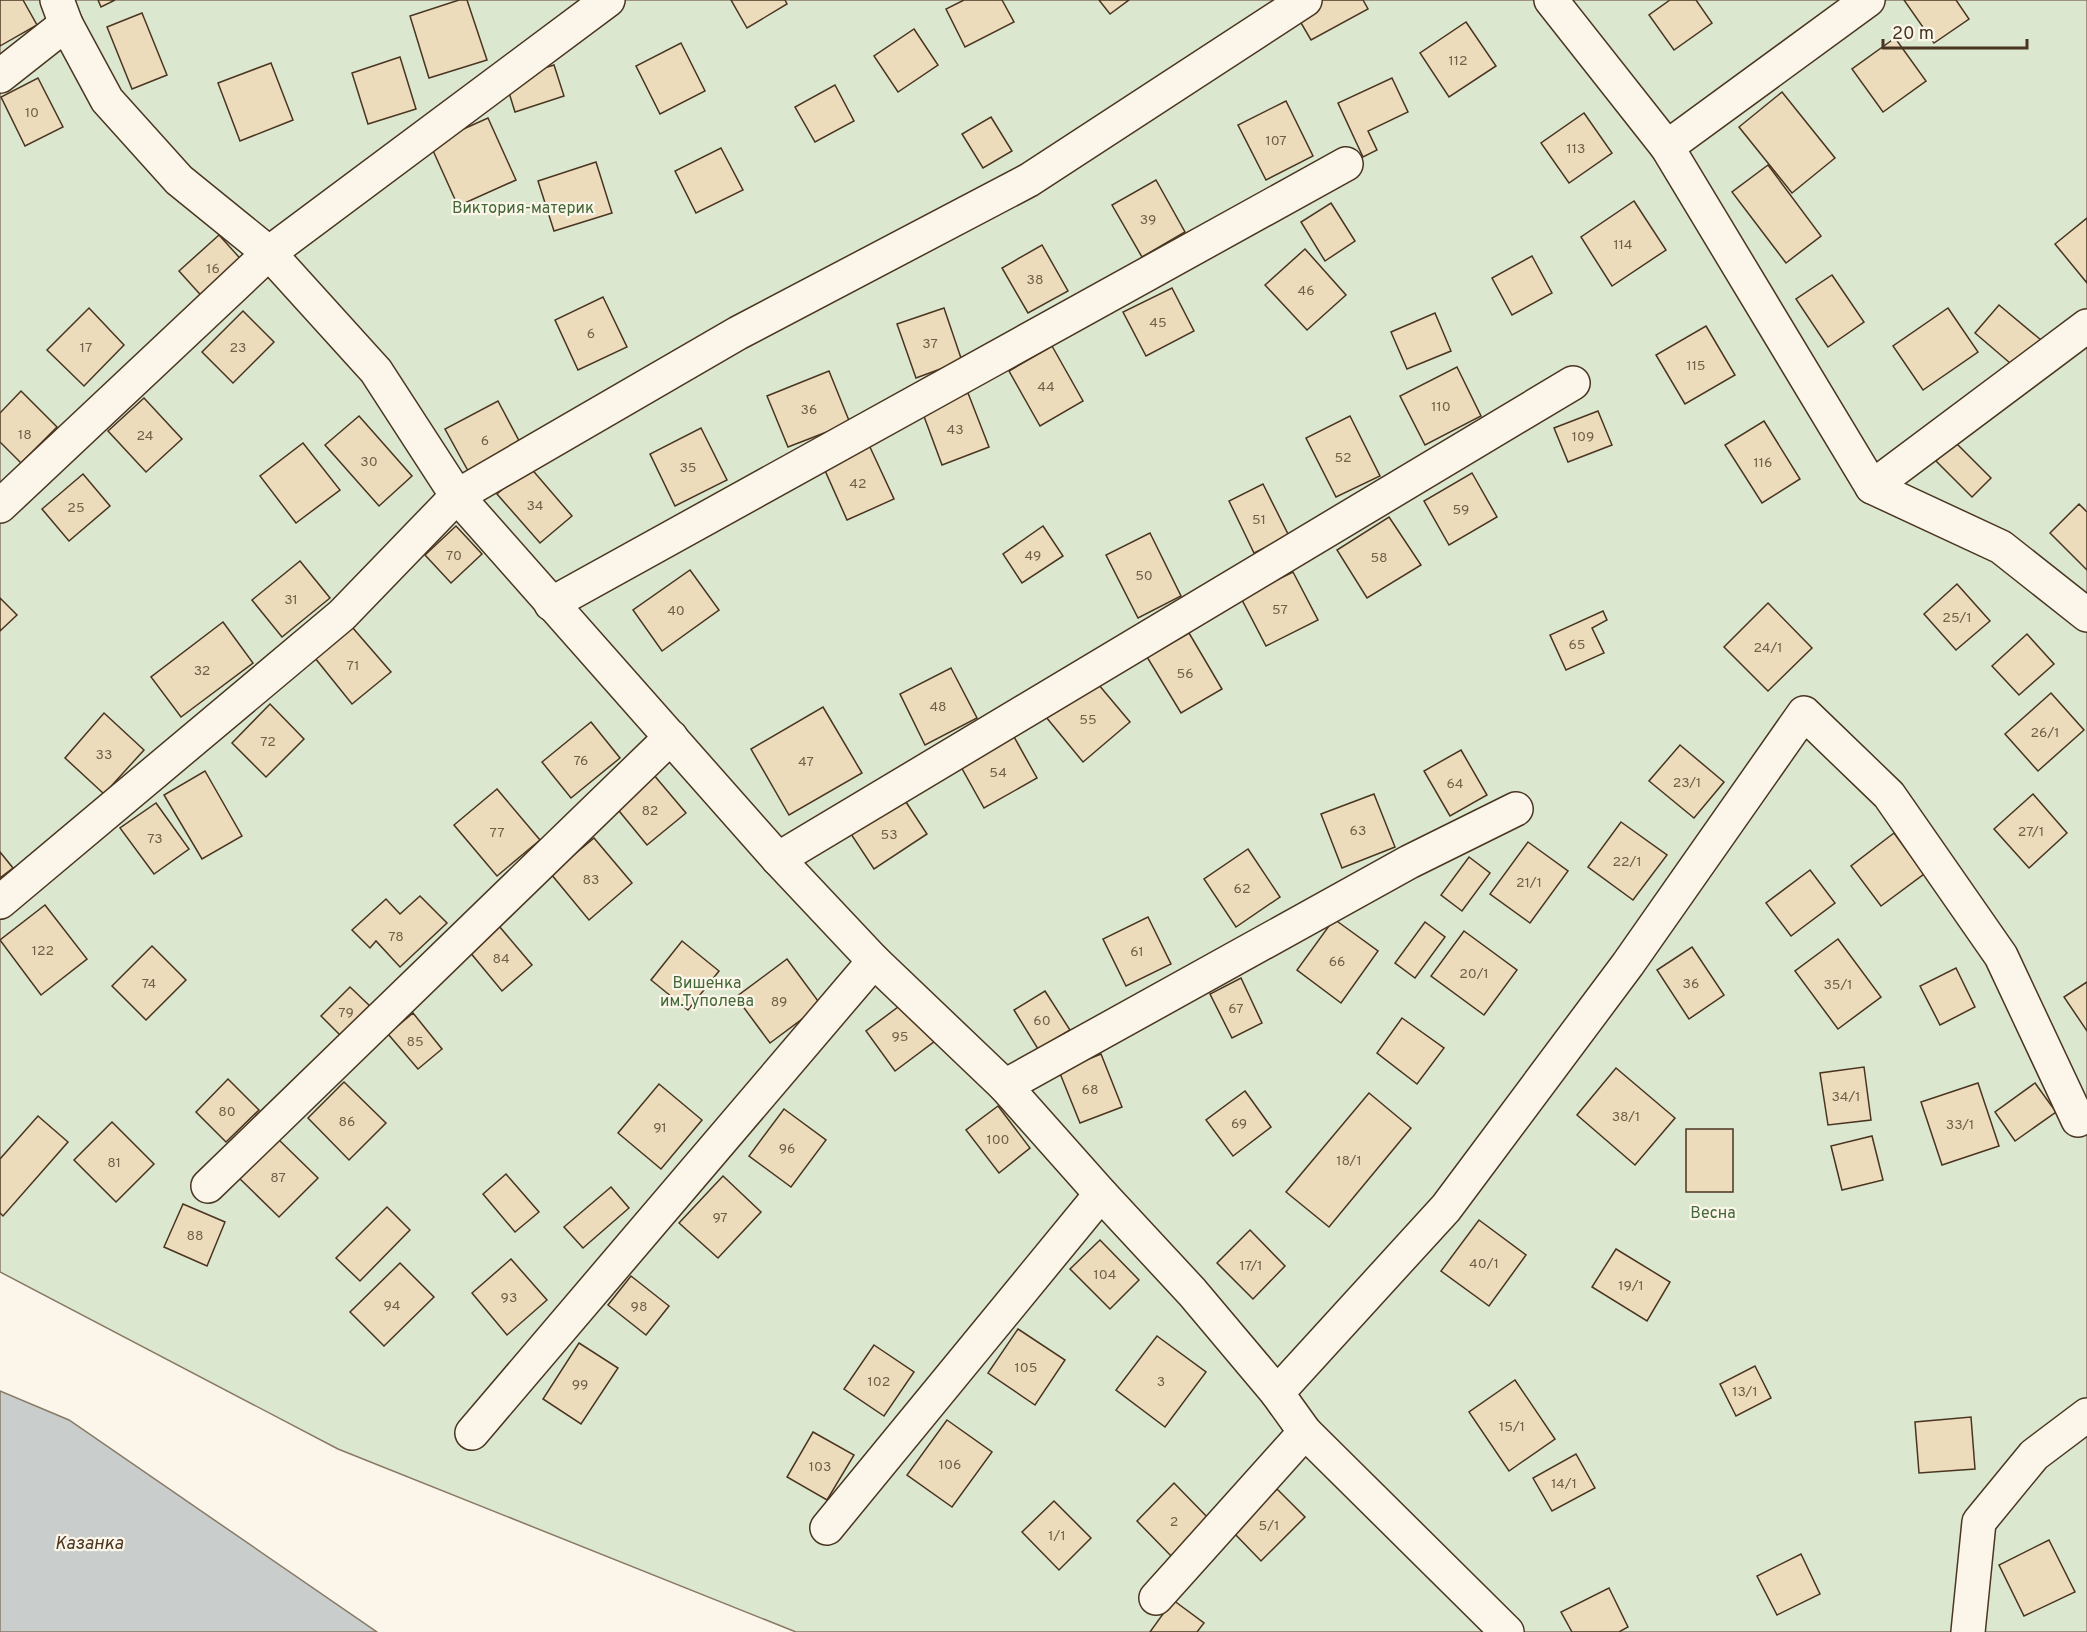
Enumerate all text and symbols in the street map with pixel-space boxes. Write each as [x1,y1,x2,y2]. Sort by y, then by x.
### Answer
scale bar [1883,12,2027,50]
text: 20 m [1892,23,1934,46]
house number: 112 [1448,53,1468,70]
house number: 10 [25,105,39,122]
house number: 107 [1265,133,1287,150]
house number: 113 [1567,141,1585,158]
park label: Виктория-материк [452,199,594,219]
house number: 39 [1140,212,1156,229]
house number: 114 [1614,237,1632,254]
house number: 16 [206,261,220,278]
house number: 38 [1027,272,1043,289]
house number: 46 [1297,283,1315,300]
house number: 45 [1149,315,1167,332]
house number: 6 [587,326,595,343]
house number: 37 [922,336,938,353]
house number: 17 [80,340,92,357]
house number: 23 [230,340,247,357]
house number: 115 [1686,358,1706,375]
house number: 44 [1037,379,1055,396]
house number: 110 [1431,399,1451,416]
house number: 36 [801,402,817,419]
house number: 43 [946,422,964,439]
house number: 18 [18,427,32,444]
house number: 24 [136,428,154,445]
house number: 109 [1572,429,1594,446]
house number: 6 [481,433,489,450]
house number: 52 [1334,450,1352,467]
house number: 30 [360,454,378,471]
house number: 116 [1754,455,1772,472]
house number: 35 [679,460,697,477]
house number: 42 [849,476,867,493]
house number: 34 [526,498,544,515]
house number: 25 [67,500,85,517]
house number: 59 [1453,502,1469,519]
house number: 51 [1252,512,1266,529]
house number: 70 [446,548,462,565]
house number: 49 [1025,548,1041,565]
house number: 58 [1370,550,1388,567]
house number: 50 [1135,568,1153,585]
house number: 31 [284,592,298,609]
house number: 57 [1272,602,1288,619]
house number: 40 [667,603,685,620]
house number: 25/1 [1942,610,1972,627]
house number: 65 [1568,637,1586,654]
house number: 24/1 [1753,640,1783,657]
house number: 71 [347,658,359,675]
house number: 32 [194,663,210,680]
house number: 56 [1176,666,1194,683]
house number: 48 [929,699,947,716]
house number: 55 [1079,712,1097,729]
house number: 26/1 [2030,725,2060,742]
house number: 72 [260,734,276,751]
house number: 33 [96,747,112,764]
house number: 76 [574,753,588,770]
house number: 47 [798,754,814,771]
house number: 54 [989,765,1007,782]
house number: 23/1 [1673,775,1701,792]
house number: 64 [1446,776,1464,793]
house number: 82 [642,803,658,820]
house number: 63 [1350,823,1366,840]
house number: 27/1 [2018,824,2044,841]
house number: 77 [489,825,505,842]
house number: 53 [880,827,898,844]
house number: 73 [147,831,163,848]
house number: 22/1 [1612,854,1642,871]
house number: 83 [583,872,599,889]
house number: 21/1 [1516,875,1542,892]
house number: 62 [1234,881,1250,898]
house number: 78 [388,929,404,946]
house number: 122 [32,943,54,960]
house number: 61 [1130,944,1144,961]
house number: 84 [492,951,510,968]
house number: 66 [1329,954,1345,971]
house number: 20/1 [1459,966,1489,983]
park label: Вишенка им.Туполева [660,974,754,1012]
house number: 74 [142,976,156,993]
house number: 36 [1683,976,1699,993]
house number: 35/1 [1823,977,1853,994]
house number: 89 [771,994,787,1011]
house number: 67 [1228,1001,1244,1018]
house number: 79 [338,1005,354,1022]
house number: 60 [1033,1013,1051,1030]
house number: 95 [891,1029,909,1046]
house number: 85 [406,1034,424,1051]
house number: 68 [1082,1082,1098,1099]
house number: 34/1 [1831,1089,1861,1106]
house number: 80 [218,1104,236,1121]
house number: 38/1 [1612,1109,1640,1126]
house number: 86 [339,1114,355,1131]
house number: 69 [1231,1116,1247,1133]
house number: 33/1 [1946,1117,1974,1134]
house number: 91 [653,1120,667,1137]
house number: 100 [986,1132,1010,1149]
house number: 96 [779,1141,795,1158]
house number: 18/1 [1336,1153,1362,1170]
house number: 81 [107,1155,121,1172]
house number: 87 [270,1170,286,1187]
park label: Весна [1690,1204,1736,1224]
house number: 97 [712,1210,728,1227]
house number: 88 [186,1228,204,1245]
house number: 40/1 [1469,1256,1499,1273]
house number: 17/1 [1239,1258,1263,1275]
house number: 104 [1094,1267,1116,1284]
house number: 19/1 [1618,1278,1644,1295]
house number: 93 [501,1290,517,1307]
house number: 94 [383,1298,401,1315]
house number: 98 [631,1299,647,1316]
house number: 105 [1015,1360,1037,1377]
house number: 102 [868,1374,890,1391]
house number: 3 [1157,1374,1165,1391]
house number: 99 [572,1377,588,1394]
house number: 13/1 [1732,1384,1758,1401]
house number: 15/1 [1499,1419,1525,1436]
house number: 106 [939,1457,961,1474]
house number: 103 [809,1459,831,1476]
house number: 14/1 [1551,1476,1577,1493]
house number: 2 [1170,1514,1178,1531]
house number: 5/1 [1259,1518,1279,1535]
house number: 1/1 [1048,1528,1066,1545]
water label: Казанка [55,1533,124,1556]

